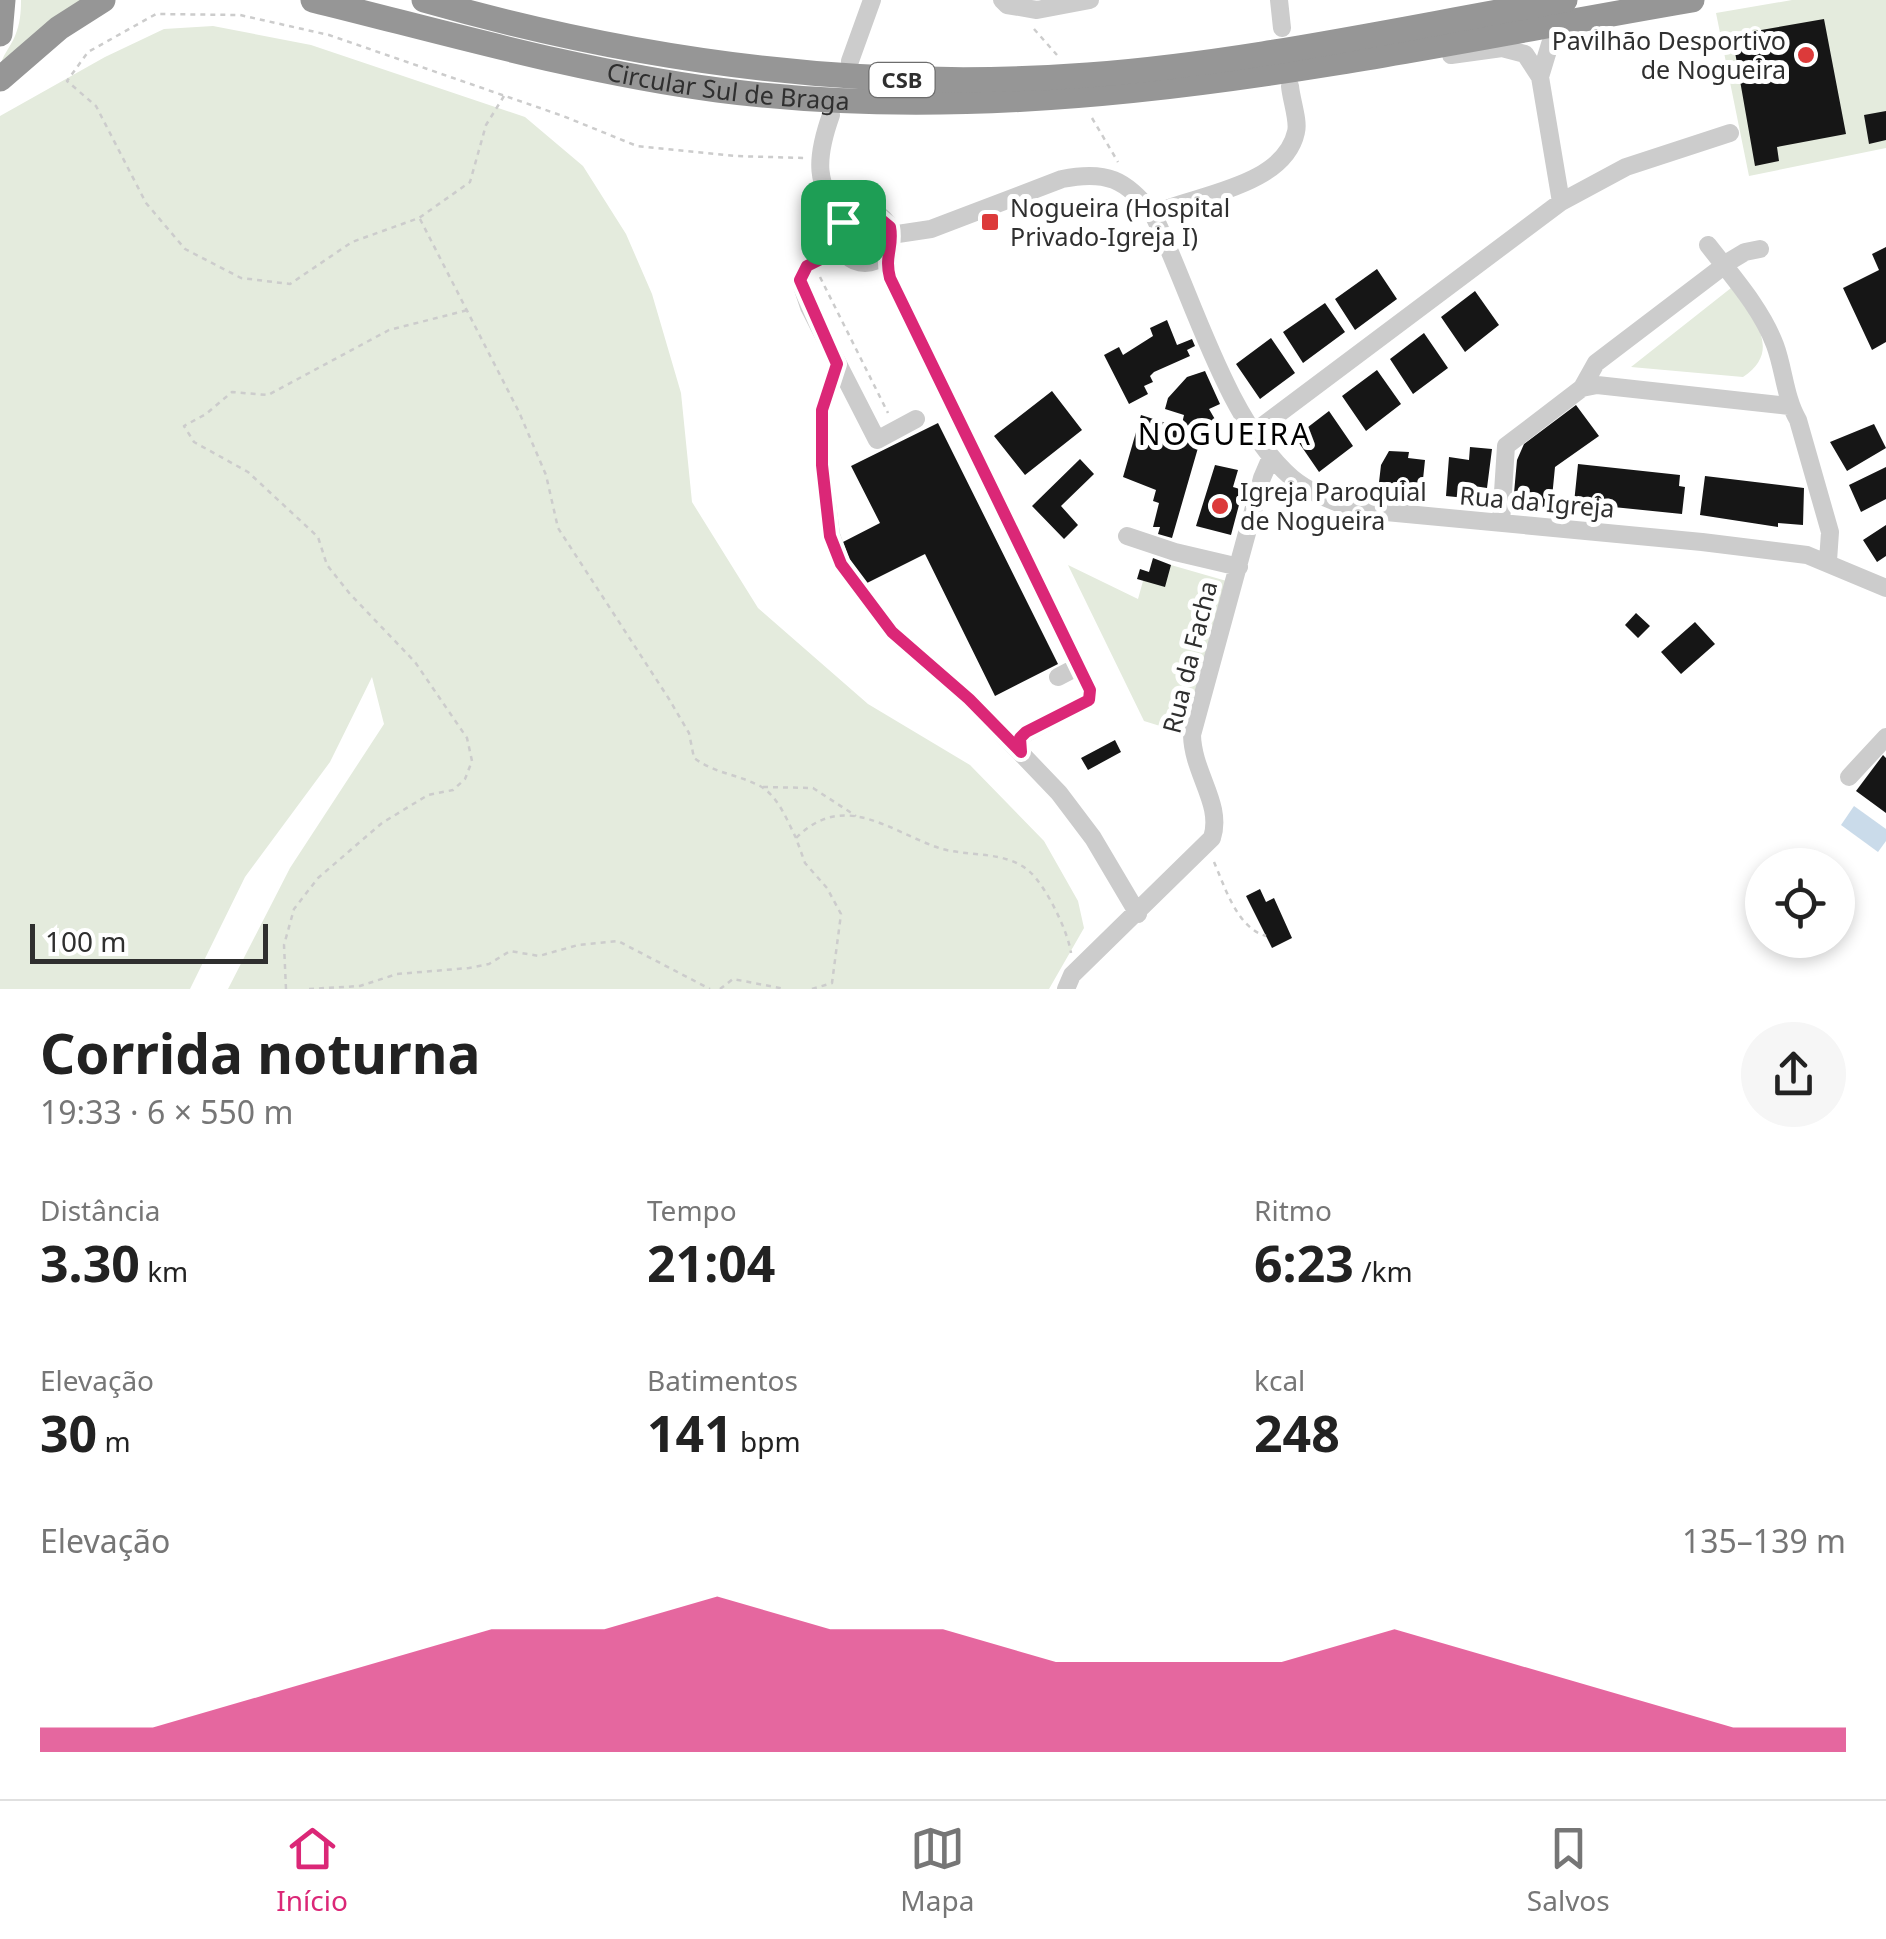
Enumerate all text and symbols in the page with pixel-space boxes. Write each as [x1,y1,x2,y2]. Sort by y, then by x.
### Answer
place label: Pavilhão Desportivo de Nogueira [1552,23,1786,86]
marker: Pavilhão Desportivo de Nogueira [1795,44,1817,66]
street label: Circular Sul de Braga [604,54,850,117]
road number: CSB [870,63,934,97]
pin [801,180,886,265]
place label: Nogueira (Hospital Privado-Igreja I) [1010,190,1230,253]
icon: arrive [816,195,871,250]
marker: Nogueira (Hospital Privado-Igreja I) [979,211,1001,233]
district label: NOGUEIRA [1138,413,1312,454]
place label: Igreja Paroquial de Nogueira [1240,474,1427,537]
street label: Rua da Igreja [1458,477,1616,525]
marker: Igreja Paroquial de Nogueira [1209,495,1231,517]
street label: Rua da Facha [1154,577,1224,737]
map controls [1745,848,1855,958]
button: locate [1745,848,1855,958]
scale bar [30,919,268,964]
text: 100 m [45,922,127,960]
text: Corrida noturna [40,1015,480,1090]
button: share [1741,1022,1846,1127]
text: 19:33 · 6 × 550 m [40,1090,293,1133]
text: Distância [40,1191,161,1229]
text: Tempo [647,1191,737,1229]
text: Ritmo [1254,1191,1332,1229]
text: 3.30 [40,1229,140,1297]
text: 21:04 [647,1229,775,1297]
text: 6:23 [1254,1229,1354,1297]
text: km [140,1252,188,1290]
text: /km [1354,1252,1413,1290]
text: Elevação [40,1361,154,1399]
text: Batimentos [647,1361,798,1399]
text: kcal [1254,1361,1305,1399]
text: 30 [40,1399,97,1467]
text: 141 [647,1399,733,1467]
text: 248 [1254,1399,1340,1467]
text: m [97,1422,131,1460]
text: bpm [733,1422,801,1460]
text: Elevação [40,1519,170,1562]
text: 135–139 m [1682,1519,1846,1562]
tab: Início [276,1821,348,1919]
tab: Mapa [900,1821,974,1919]
tab: Salvos [1527,1821,1610,1919]

